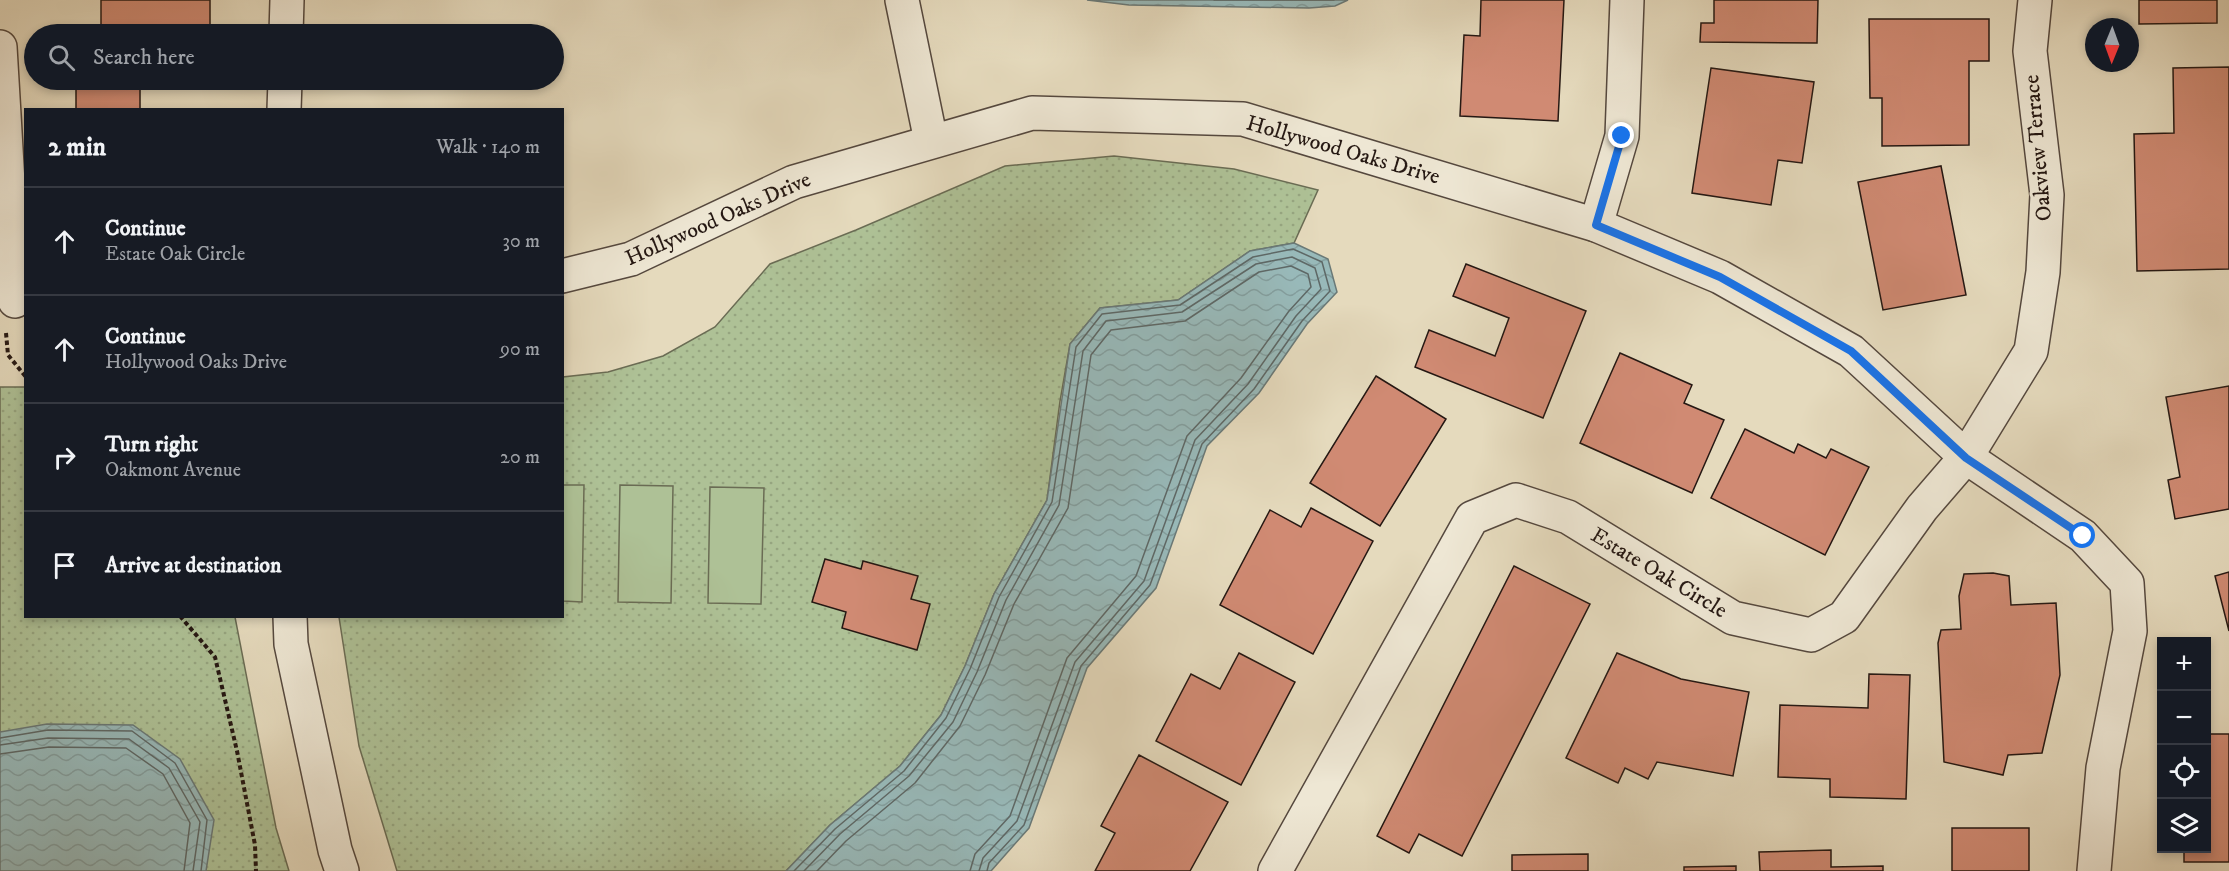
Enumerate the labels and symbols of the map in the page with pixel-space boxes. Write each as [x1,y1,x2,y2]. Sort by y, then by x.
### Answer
north arrow [2085,18,2139,72]
street label: Oakview Terrace [2018,74,2058,222]
street label: Hollywood Oaks Drive [1243,109,1443,191]
route end [1608,122,1634,148]
street label: Hollywood Oaks Drive [621,166,815,272]
street label: Estate Oak Circle [1586,522,1732,624]
route start [2069,522,2095,548]

